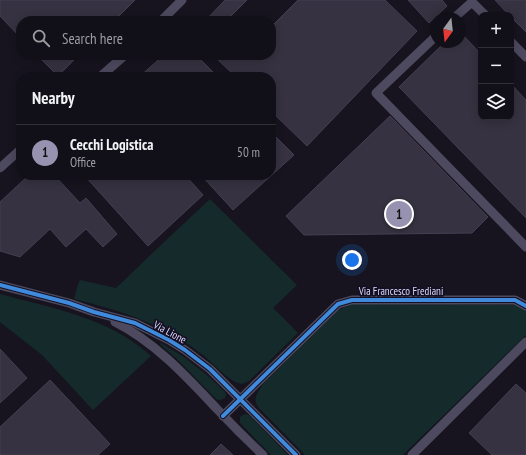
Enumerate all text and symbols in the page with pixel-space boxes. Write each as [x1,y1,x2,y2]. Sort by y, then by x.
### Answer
north arrow [430,12,466,48]
map controls [478,12,514,120]
button: + [478,12,514,48]
search box [16,16,276,60]
icon: search [30,27,52,49]
text: Search here [62,29,123,48]
button: − [478,48,514,84]
button: layers [478,84,514,120]
text: Nearby [32,87,75,109]
text: Cecchi Logistica [70,135,153,154]
text: 1 [42,144,48,161]
text: 50 m [237,144,260,161]
text: Office [70,154,96,171]
pin: 1 [386,199,412,229]
your location [342,250,362,270]
street label: Via Francesco Frediani [358,284,443,298]
street label: Via Lione [150,317,189,347]

